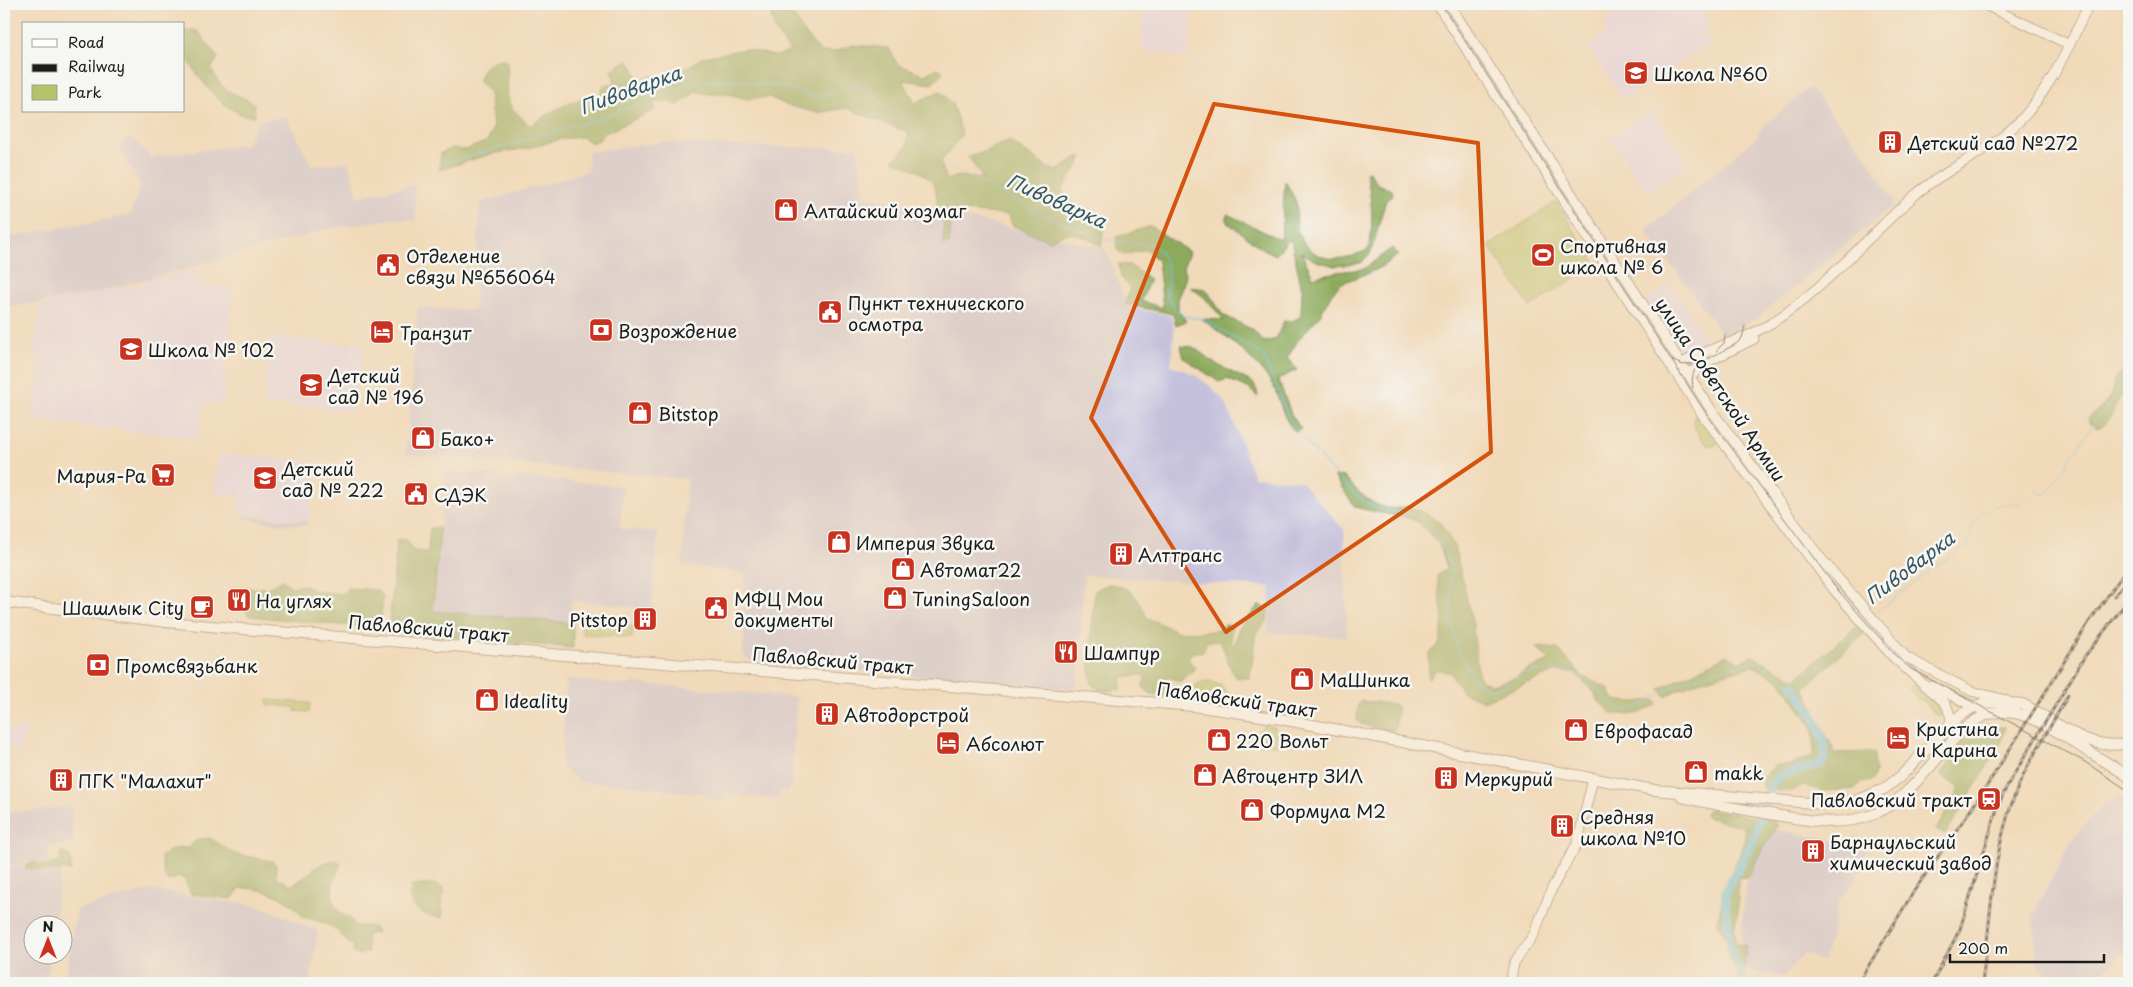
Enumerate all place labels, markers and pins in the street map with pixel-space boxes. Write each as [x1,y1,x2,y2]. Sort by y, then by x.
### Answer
school or university icon: Школа №60 [1623,60,1649,86]
place label: Школа №60 [1654,60,1768,87]
building icon: Детский сад №272 [1877,129,1903,155]
place label: Детский сад №272 [1907,129,2078,156]
shop icon: Алтайский хозмаг [773,197,799,223]
place label: Алтайский хозмаг [804,197,967,224]
place label: Спортивная школа № 6 [1560,232,1667,280]
place label: Отделение связи №656064 [406,242,556,290]
sports icon: Спортивная школа № 6 [1530,242,1556,268]
public building icon: Отделение связи №656064 [375,252,401,278]
place label: Пункт технического осмотра [848,289,1024,337]
public building icon: Пункт технического осмотра [817,299,843,325]
bank icon: Возрождение [588,317,614,343]
place label: Возрождение [618,317,737,344]
hotel icon: Транзит [369,319,395,345]
place label: Транзит [400,319,472,346]
school or university icon: Школа № 102 [118,336,144,362]
place label: Школа № 102 [148,336,274,363]
place label: Детский сад № 196 [327,362,424,410]
school or university icon: Детский сад № 196 [298,372,324,398]
shop icon: Bitstop [627,400,653,426]
place label: Bitstop [658,400,719,427]
shop icon: Бако+ [410,425,436,451]
place label: Бако+ [440,425,495,452]
place label: Детский сад № 222 [281,455,384,503]
place label: Мария-Ра [57,462,147,489]
supermarket icon: Мария-Ра [150,462,176,488]
school or university icon: Детский сад № 222 [252,465,278,491]
public building icon: СДЭК [403,481,429,507]
place label: СДЭК [434,481,487,508]
shop icon: Империя Звука [826,529,852,555]
place label: Империя Звука [856,529,995,556]
building icon: Алттранс [1108,541,1134,567]
place label: Алттранс [1138,541,1222,568]
shop icon: Автомат22 [890,556,916,582]
place label: Автомат22 [920,556,1021,583]
place label: МФЦ Мои документы [734,585,834,633]
shop icon: TuningSaloon [882,585,908,611]
place label: TuningSaloon [912,585,1030,612]
restaurant icon: На углях [226,587,252,613]
place label: На углях [256,587,332,614]
place label: Шашлык City [62,594,184,621]
cafe icon: Шашлык City [189,594,215,620]
public building icon: МФЦ Мои документы [703,595,729,621]
place label: Pitstop [569,606,628,633]
building icon: Pitstop [632,606,658,632]
restaurant icon: Шампур [1053,639,1079,665]
place label: Шампур [1084,639,1160,666]
bank icon: Промсвязьбанк [85,652,111,678]
place label: Промсвязьбанк [116,652,258,679]
shop icon: МаШинка [1289,666,1315,692]
place label: МаШинка [1320,666,1411,693]
shop icon: Ideality [474,687,500,713]
place label: Ideality [504,687,568,714]
building icon: Автодорстрой [814,701,840,727]
place label: Автодорстрой [844,701,969,728]
place label: Кристина и Карина [1916,715,1999,763]
shop icon: Еврофасад [1563,717,1589,743]
place label: Еврофасад [1594,717,1693,744]
hotel icon: Кристина и Карина [1885,725,1911,751]
shop icon: 220 Вольт [1206,727,1232,753]
place label: 220 Вольт [1236,727,1328,754]
hotel icon: Абсолют [935,730,961,756]
place label: Абсолют [966,730,1044,757]
shop icon: makk [1683,759,1709,785]
place label: makk [1714,759,1764,786]
shop icon: Автоцентр ЗИЛ [1192,762,1218,788]
place label: Автоцентр ЗИЛ [1222,762,1364,789]
building icon: Меркурий [1433,765,1459,791]
place label: Меркурий [1464,765,1553,792]
building icon: ПГК "Малахит" [48,767,74,793]
place label: ПГК "Малахит" [78,767,212,794]
place label: Павловский тракт [1811,786,1972,813]
station icon: Павловский тракт [1976,786,2002,812]
shop icon: Формула М2 [1239,797,1265,823]
place label: Формула М2 [1270,797,1386,824]
place label: Средняя школа №10 [1580,803,1686,851]
building icon: Средняя школа №10 [1549,813,1575,839]
place label: Барнаульский химический завод [1830,828,1992,876]
building icon: Барнаульский химический завод [1800,838,1826,864]

